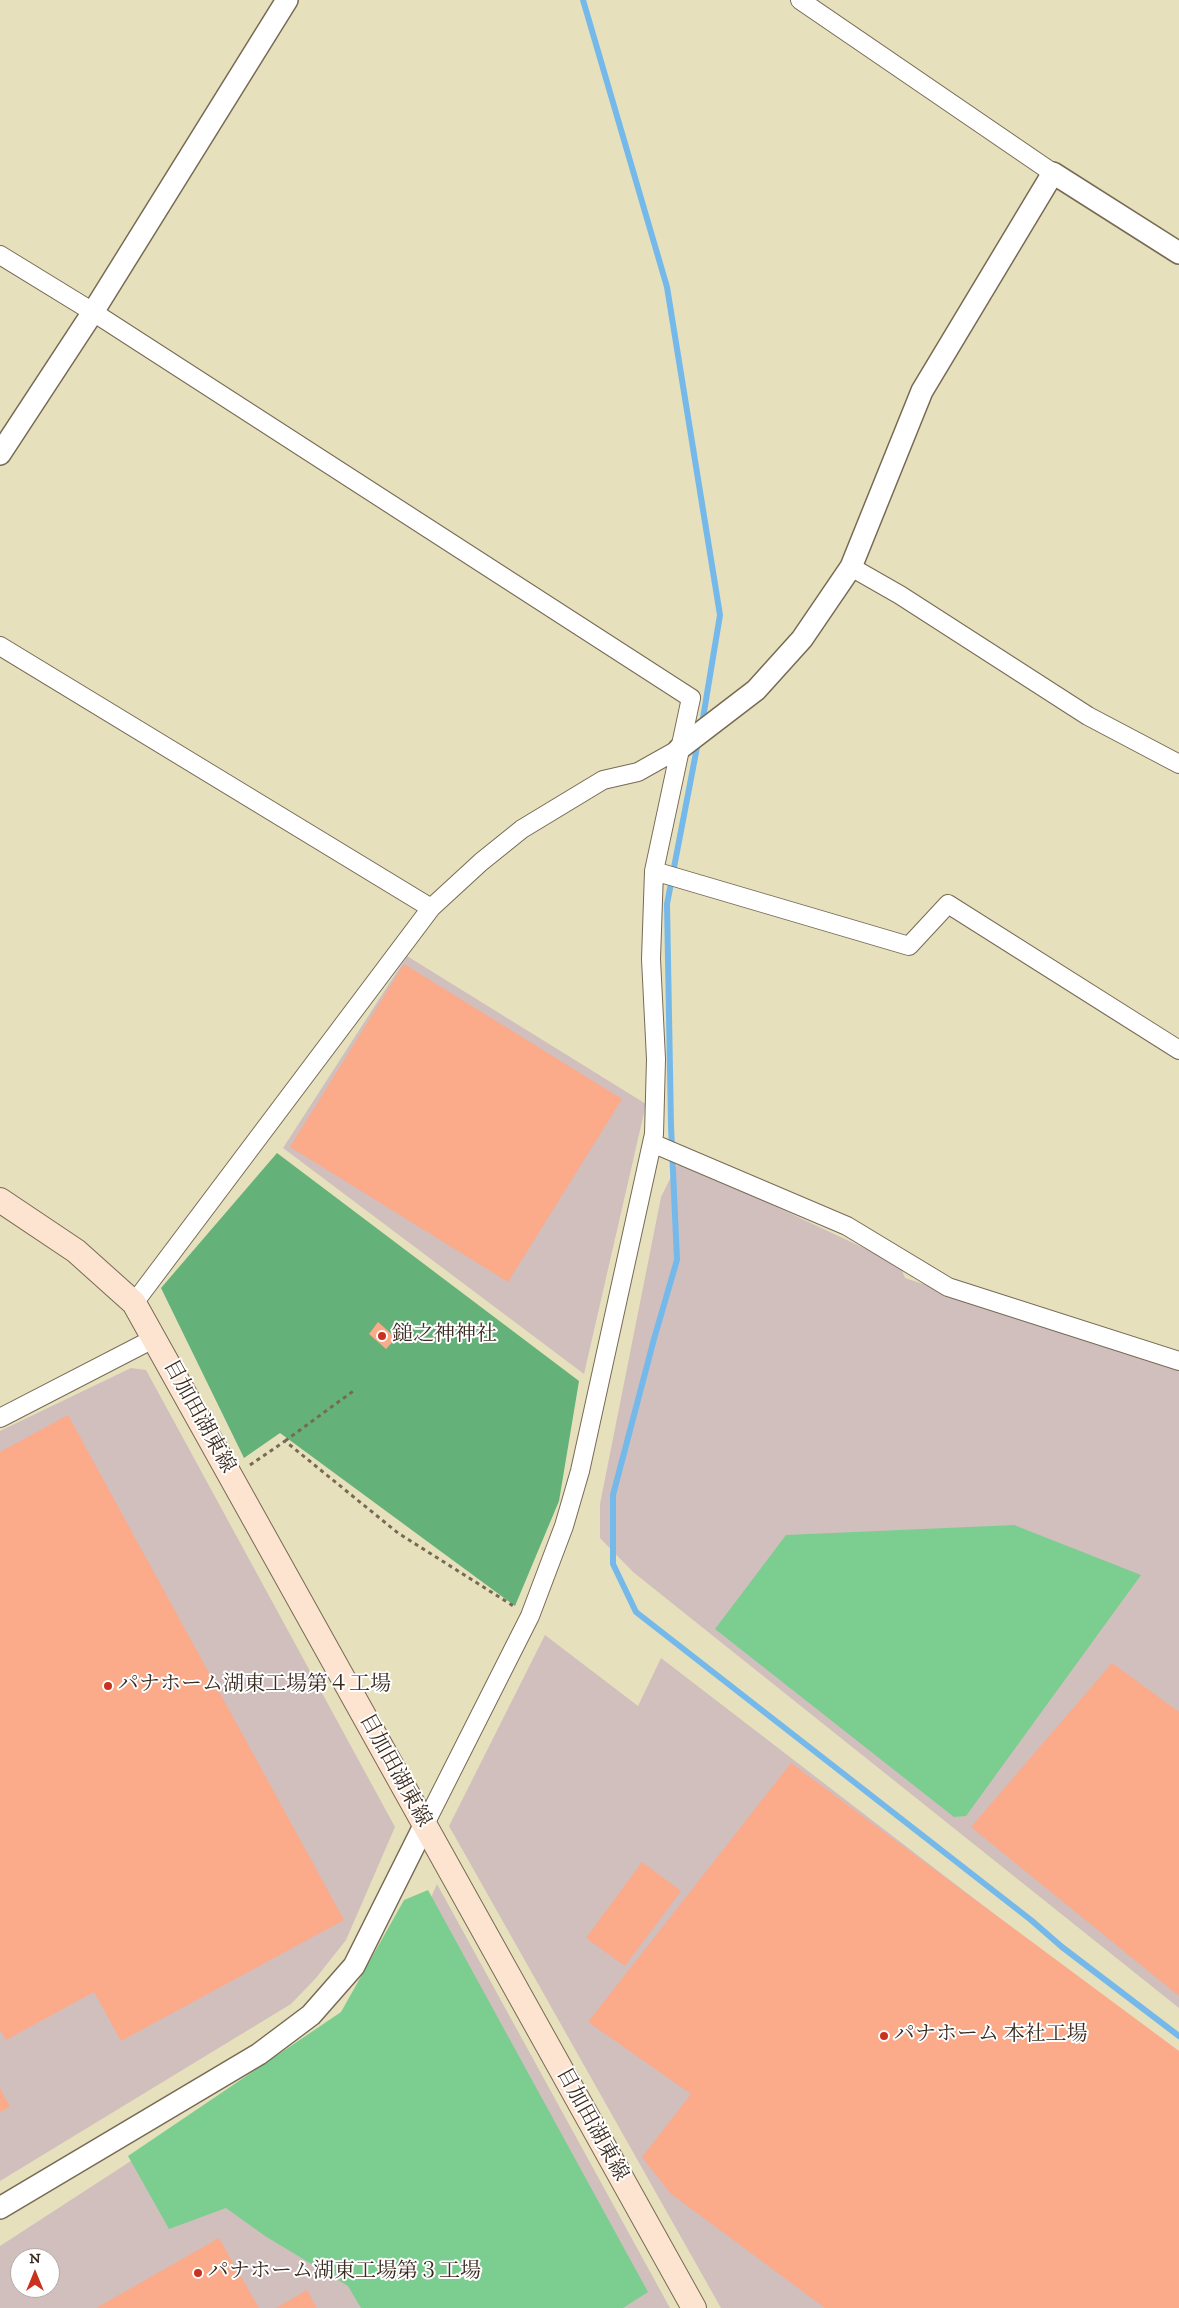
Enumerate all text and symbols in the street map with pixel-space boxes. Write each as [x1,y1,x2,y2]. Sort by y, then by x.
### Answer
place label: 鎚之神神社 [392,1323,497,1349]
marker: 鎚之神神社 [376,1330,388,1342]
street label: 目加田湖東線 [156,1356,240,1478]
place label: パナホーム湖東工場第４工場 [118,1673,391,1699]
marker: パナホーム湖東工場第４工場 [102,1680,114,1692]
street label: 目加田湖東線 [352,1710,436,1832]
place label: パナホーム 本社工場 [894,2023,1088,2049]
marker: パナホーム 本社工場 [878,2030,890,2042]
street label: 目加田湖東線 [549,2064,633,2186]
north arrow [10,2248,60,2298]
text: N [29,2250,41,2268]
place label: パナホーム湖東工場第３工場 [208,2260,481,2286]
marker: パナホーム湖東工場第３工場 [192,2267,204,2279]

